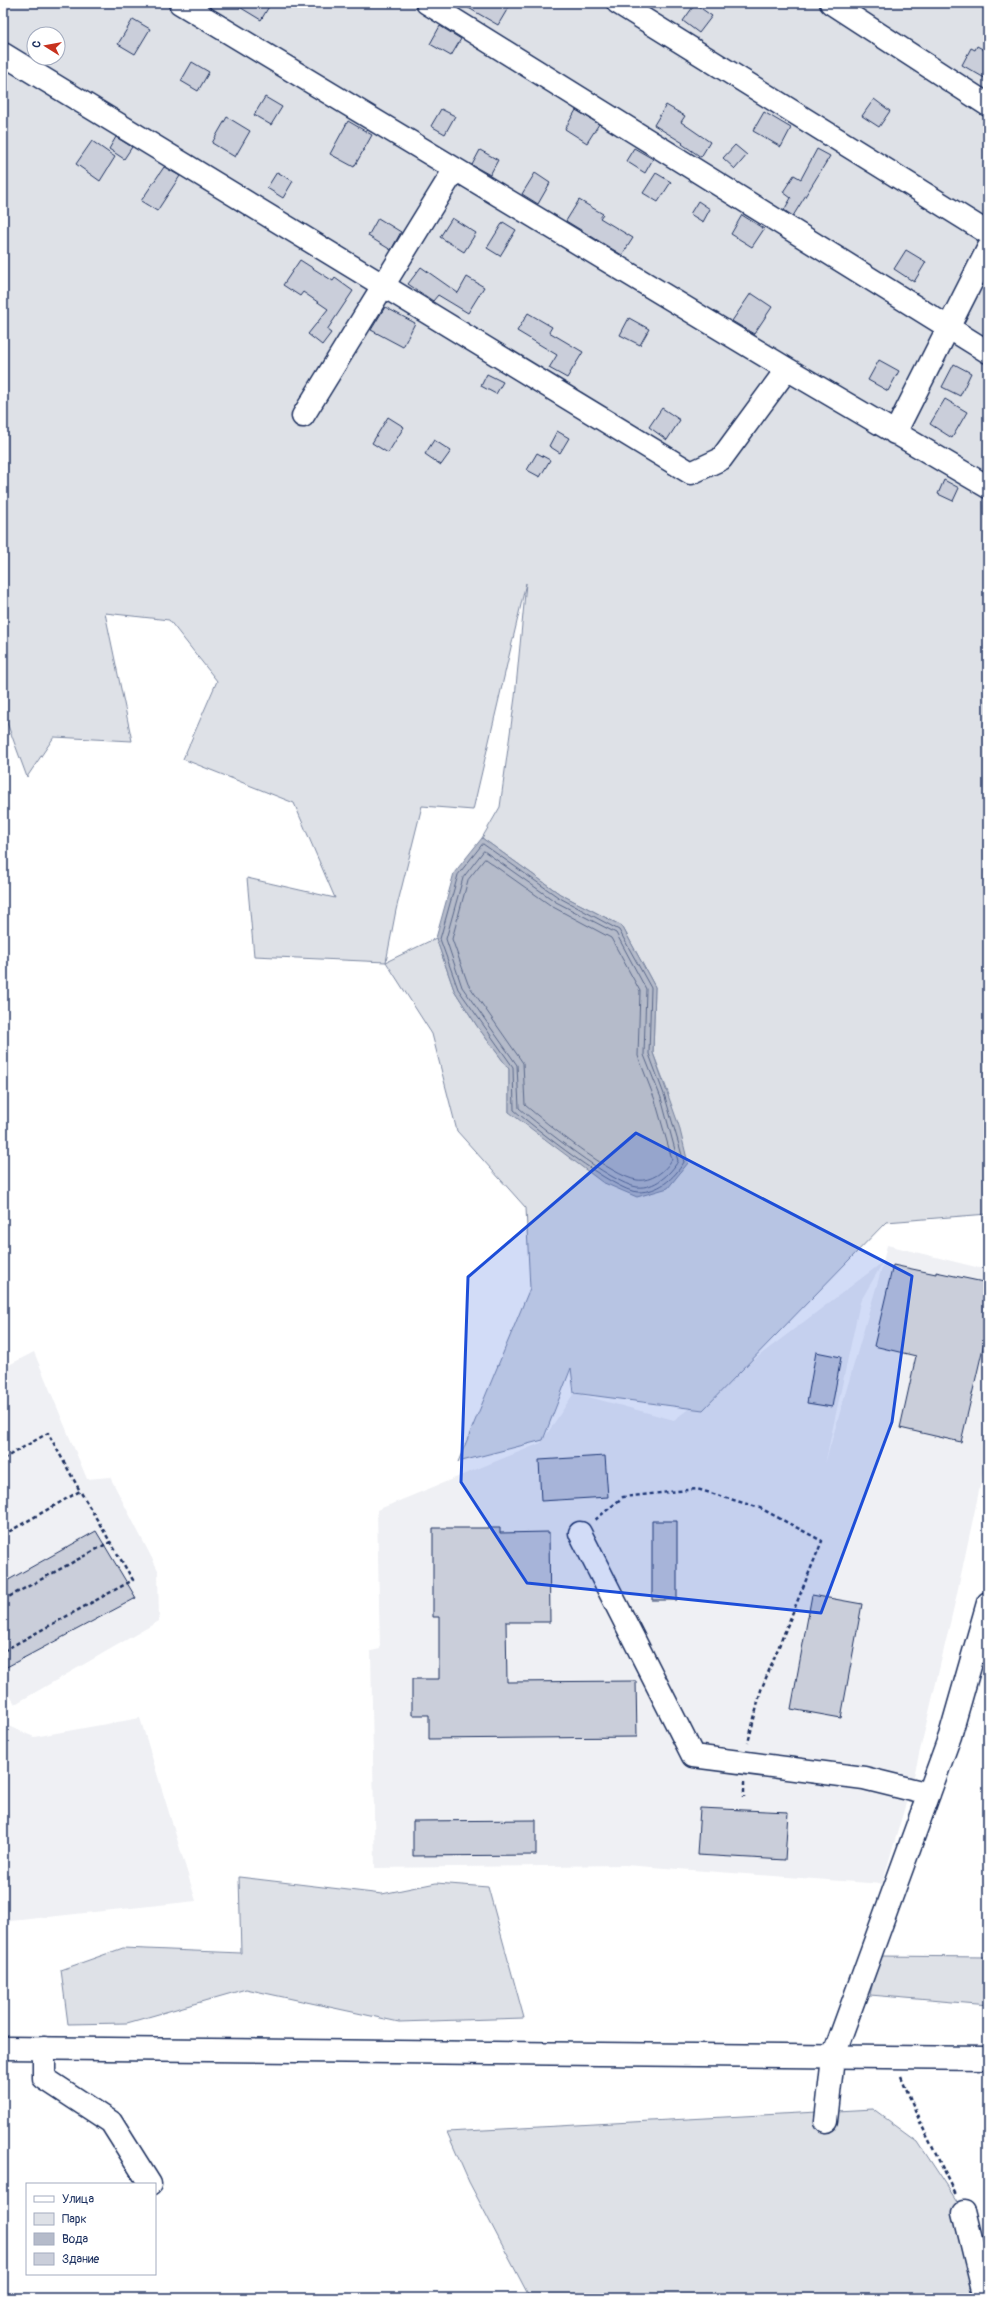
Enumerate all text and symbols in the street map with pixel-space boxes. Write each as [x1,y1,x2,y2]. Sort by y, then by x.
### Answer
north arrow [26,26,66,66]
text: С [30,39,44,49]
legend [26,2183,156,2275]
text: Улица [62,2192,94,2207]
text: Парк [62,2212,87,2227]
text: Вода [62,2232,88,2247]
text: Здание [62,2252,99,2267]

